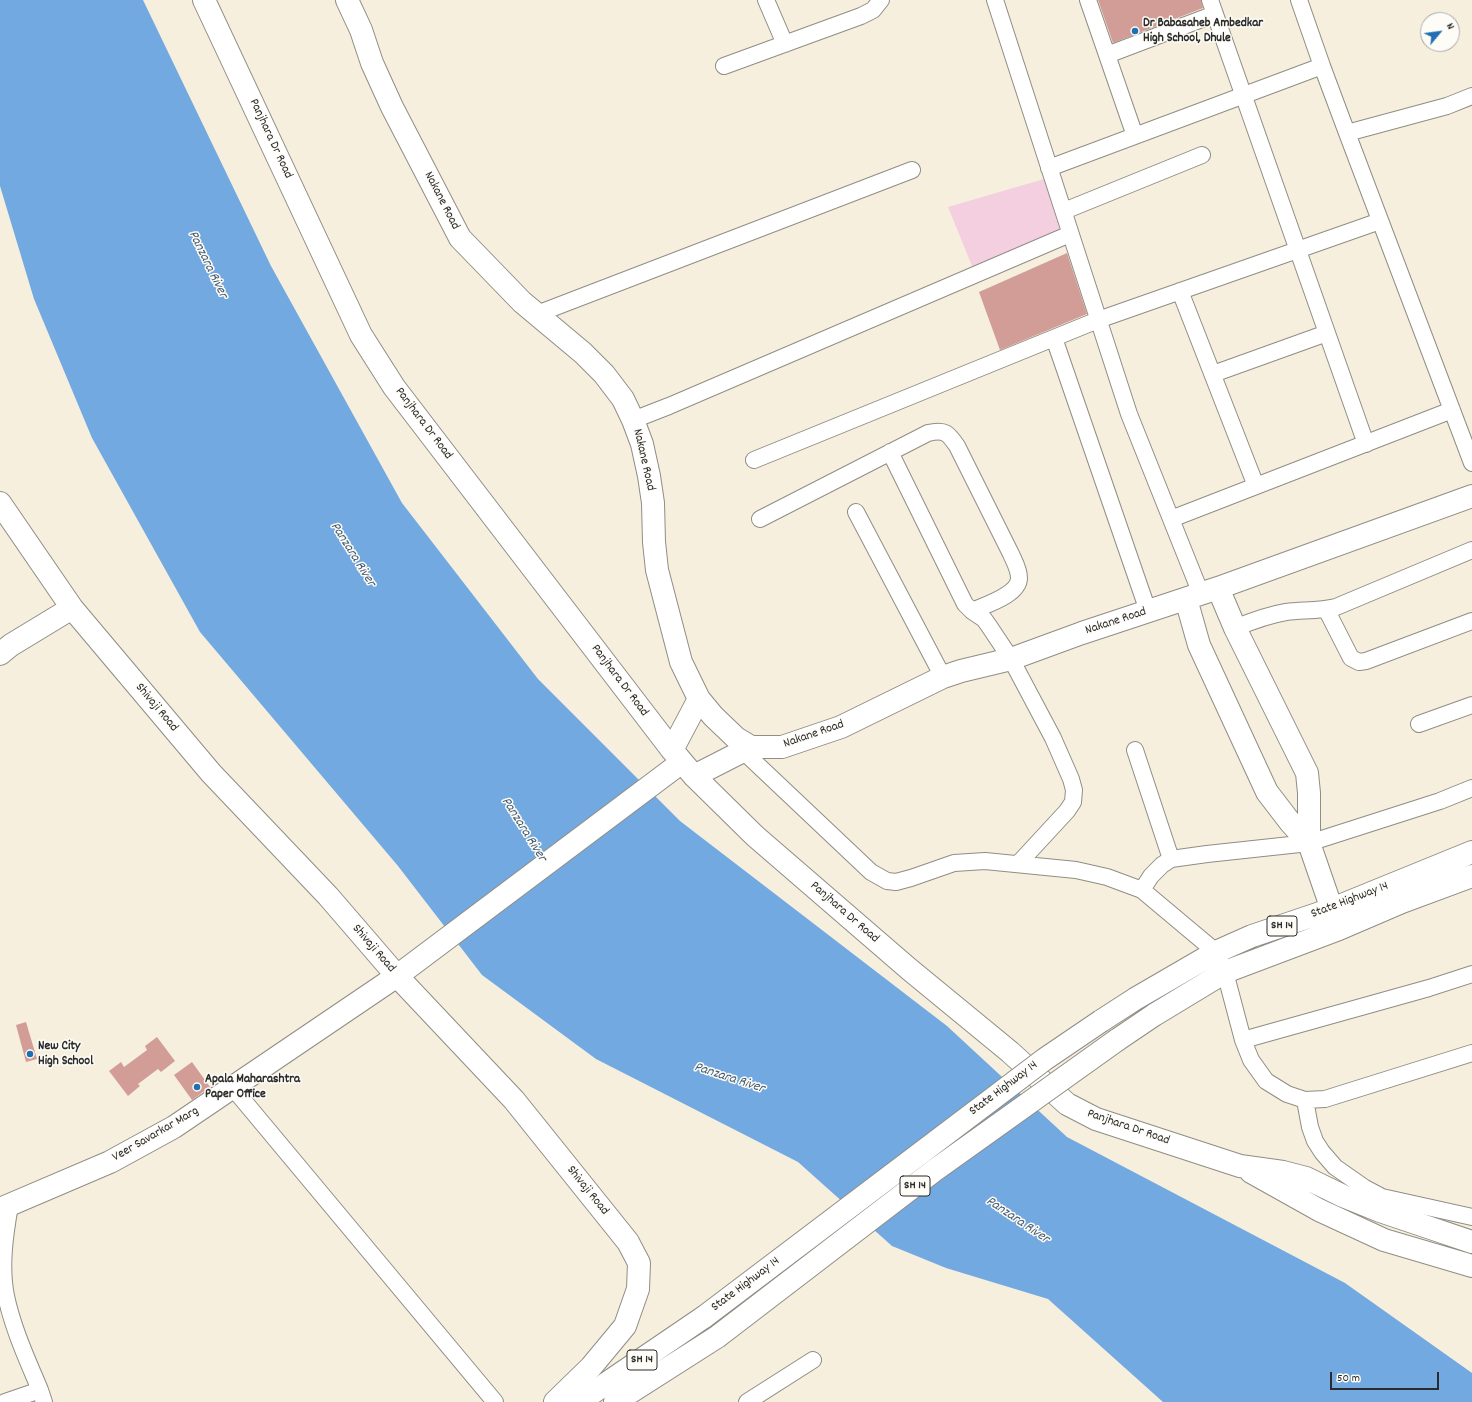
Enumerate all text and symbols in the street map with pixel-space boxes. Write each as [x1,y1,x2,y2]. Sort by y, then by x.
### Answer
north arrow [1420,12,1460,52]
place label: Dr Babasaheb Ambedkar High School, Dhule [1143,16,1263,47]
text: N [1441,20,1458,33]
marker: Dr Babasaheb Ambedkar High School, Dhule [1130,26,1140,36]
street label: Panjhara Dr Road [245,97,295,181]
street label: Nakane Road [420,169,462,233]
water label: Panzara River [183,229,231,301]
street label: Panjhara Dr Road [391,385,455,463]
street label: Nakane Road [628,428,658,492]
water label: Panzara River [326,520,378,590]
street label: Nakane Road [1084,605,1148,639]
street label: Panjhara Dr Road [587,642,651,720]
street label: Shivaji Road [131,681,181,735]
street label: Nakane Road [782,717,846,753]
water label: Panzara River [497,795,549,865]
street label: Panjhara Dr Road [806,879,882,947]
street label: State Highway 14 [1309,879,1391,923]
road number: SH 14 [1267,916,1297,936]
street label: Shivaji Road [348,922,398,976]
place label: New City High School [38,1039,93,1070]
marker: New City High School [25,1049,35,1059]
street label: State Highway 14 [967,1058,1041,1120]
water label: Panzara River [692,1060,766,1098]
place label: Apala Maharashtra Paper Office [205,1072,300,1103]
marker: Apala Maharashtra Paper Office [192,1082,202,1092]
street label: Veer Savarkar Marg [110,1104,202,1166]
street label: Panjhara Dr Road [1085,1107,1171,1149]
street label: Shivaji Road [562,1163,612,1219]
road number: SH 14 [900,1176,930,1196]
water label: Panzara River [982,1194,1052,1248]
street label: State Highway 14 [709,1254,783,1316]
road number: SH 14 [627,1350,657,1370]
scale bar [1332,1364,1441,1390]
text: 50 m [1337,1370,1360,1387]

